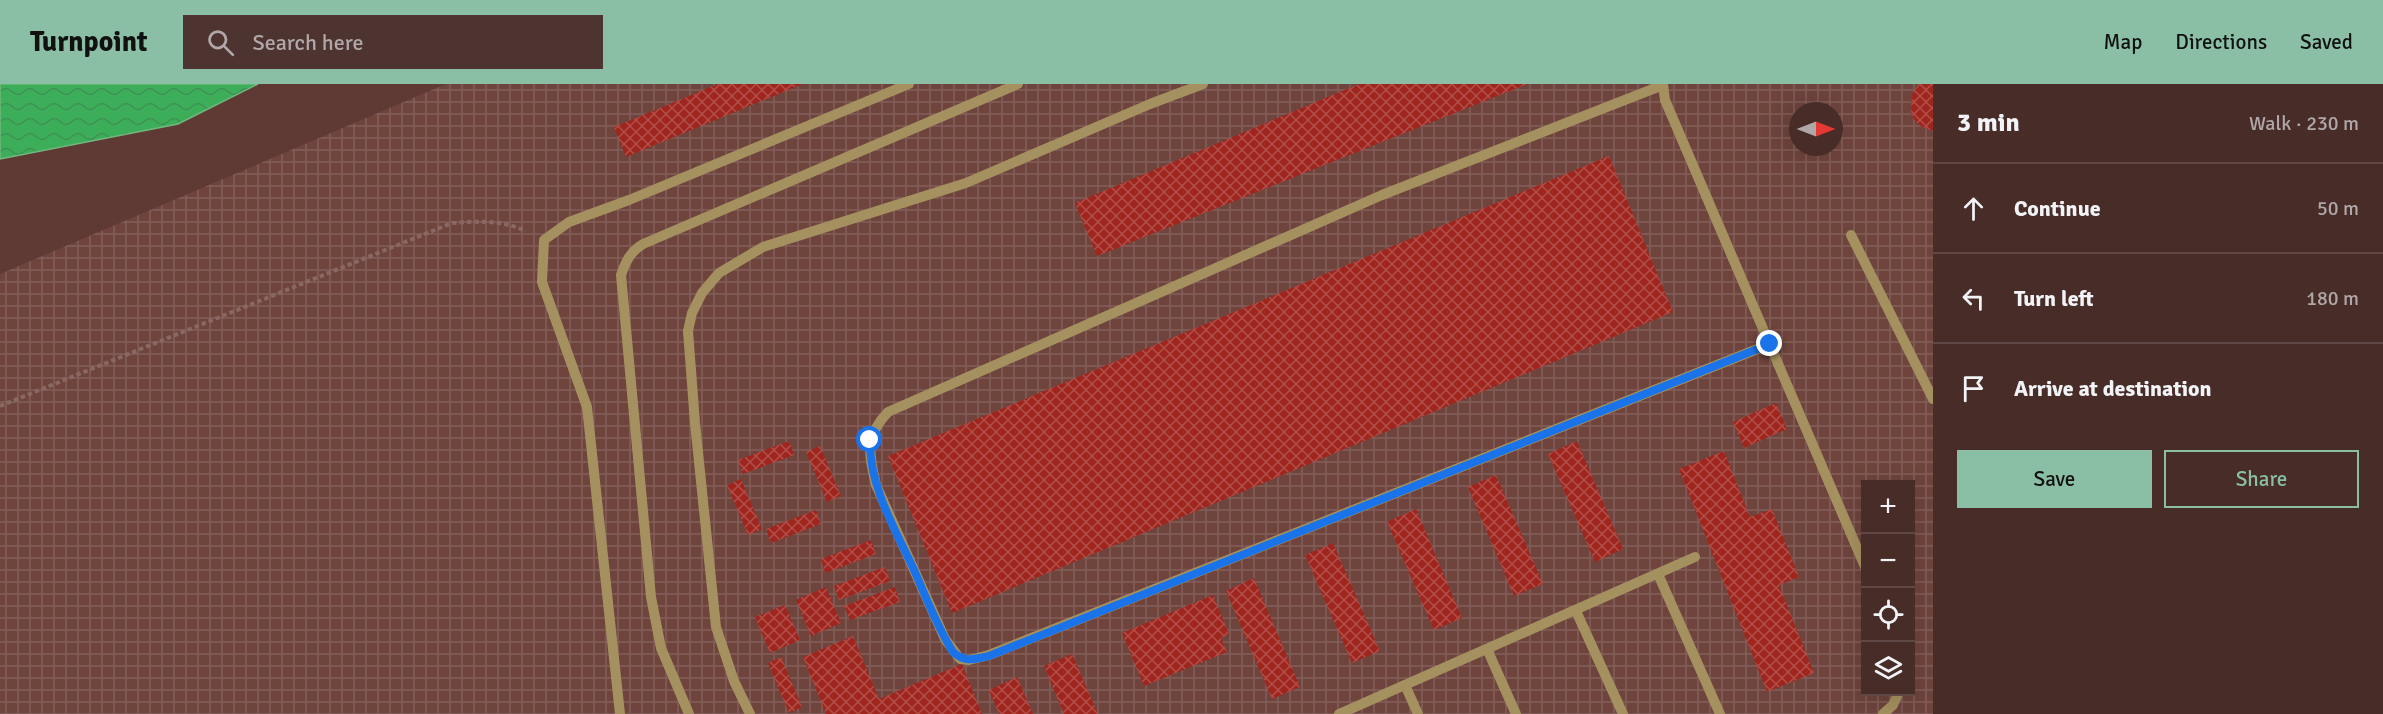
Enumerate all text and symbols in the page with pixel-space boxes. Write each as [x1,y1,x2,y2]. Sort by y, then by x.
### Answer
search box [183,15,603,69]
text: Turnpoint [30,25,147,59]
icon: search [204,26,237,59]
text: Search here [252,29,363,56]
text: Map [2104,29,2142,55]
text: Directions [2175,29,2267,55]
text: Saved [2300,29,2353,55]
north arrow [1789,102,1843,156]
text: 3 min [1957,107,2020,139]
text: Walk · 230 m [2249,111,2359,136]
icon: ahead [1957,192,1990,225]
text: Continue [2014,195,2101,222]
text: 50 m [2317,196,2359,221]
icon: left [1957,282,1990,315]
text: Turn left [2014,285,2094,312]
text: 180 m [2306,286,2359,311]
route end [1756,330,1782,356]
icon: arrive [1957,372,1990,405]
text: Arrive at destination [2014,375,2211,402]
route start [856,426,882,452]
button: Save [1957,450,2152,508]
button: Share [2164,450,2359,508]
map controls [1861,480,1915,696]
button: + [1861,480,1915,534]
button: − [1861,534,1915,588]
button: locate [1861,588,1915,642]
button: layers [1861,642,1915,696]

